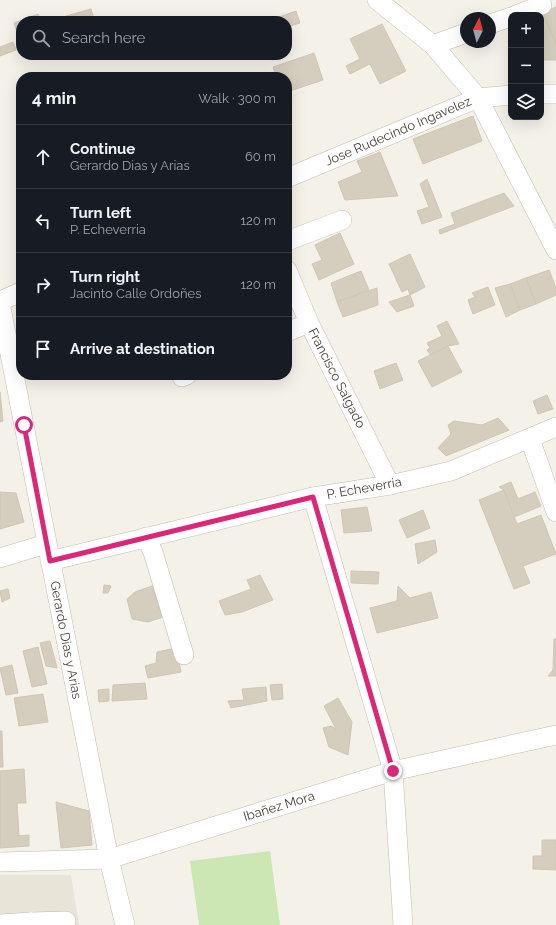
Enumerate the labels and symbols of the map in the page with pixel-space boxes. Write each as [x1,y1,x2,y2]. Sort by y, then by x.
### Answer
north arrow [460,12,496,48]
street label: Jose Rudecindo Ingavelez [323,93,473,169]
street label: Francisco Salgado [305,326,369,431]
route start [15,416,33,434]
street label: P. Echeverria [325,474,403,502]
street label: Gerardo Dias y Arias [47,580,85,700]
route end [384,762,402,780]
street label: Ibañez Mora [242,788,316,824]

